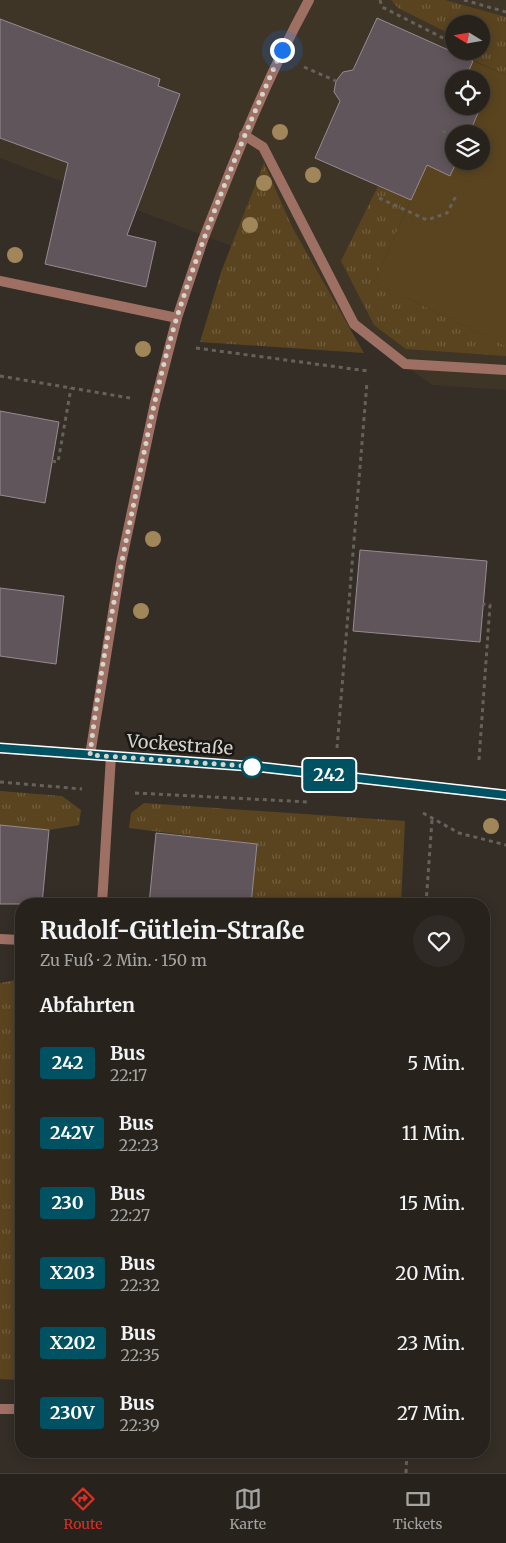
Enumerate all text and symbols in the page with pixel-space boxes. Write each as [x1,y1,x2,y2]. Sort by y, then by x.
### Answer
north arrow [445,15,490,60]
map controls [445,15,490,170]
your location [270,38,295,63]
button: locate [445,70,490,115]
button: layers [445,125,490,170]
street label: Vockestraße [125,729,234,760]
unlabelled marker [241,756,263,778]
line badge: 242 [300,759,358,791]
text: 242 [313,763,345,786]
text: Rudolf-Gütlein-Straße [40,915,304,946]
button: heart [413,915,465,967]
text: Zu Fuß · 2 Min. · 150 m [40,950,207,970]
text: Abfahrten [40,993,135,1017]
text: Bus [110,1041,145,1065]
text: 242 [52,1051,83,1074]
text: 5 Min. [407,1051,465,1075]
text: 22:17 [110,1065,147,1085]
text: Bus [119,1111,154,1135]
text: 242V [50,1121,94,1144]
text: 11 Min. [402,1121,465,1145]
text: 22:23 [119,1135,159,1155]
text: Bus [110,1181,145,1205]
text: 230 [51,1191,84,1214]
text: 15 Min. [399,1191,465,1215]
text: 22:27 [110,1205,150,1225]
text: Bus [120,1251,155,1275]
text: X203 [50,1261,95,1284]
text: 20 Min. [395,1261,465,1285]
text: 22:32 [120,1275,160,1295]
text: Bus [121,1321,156,1345]
text: X202 [50,1331,96,1354]
text: 23 Min. [397,1331,465,1355]
text: 22:35 [121,1345,160,1365]
text: Bus [119,1391,155,1415]
text: 230V [50,1401,94,1424]
text: 27 Min. [397,1401,465,1425]
text: 22:39 [119,1415,160,1435]
tab: Route [64,1485,102,1533]
tab: Karte [230,1485,266,1533]
tab: Tickets [393,1485,442,1533]

